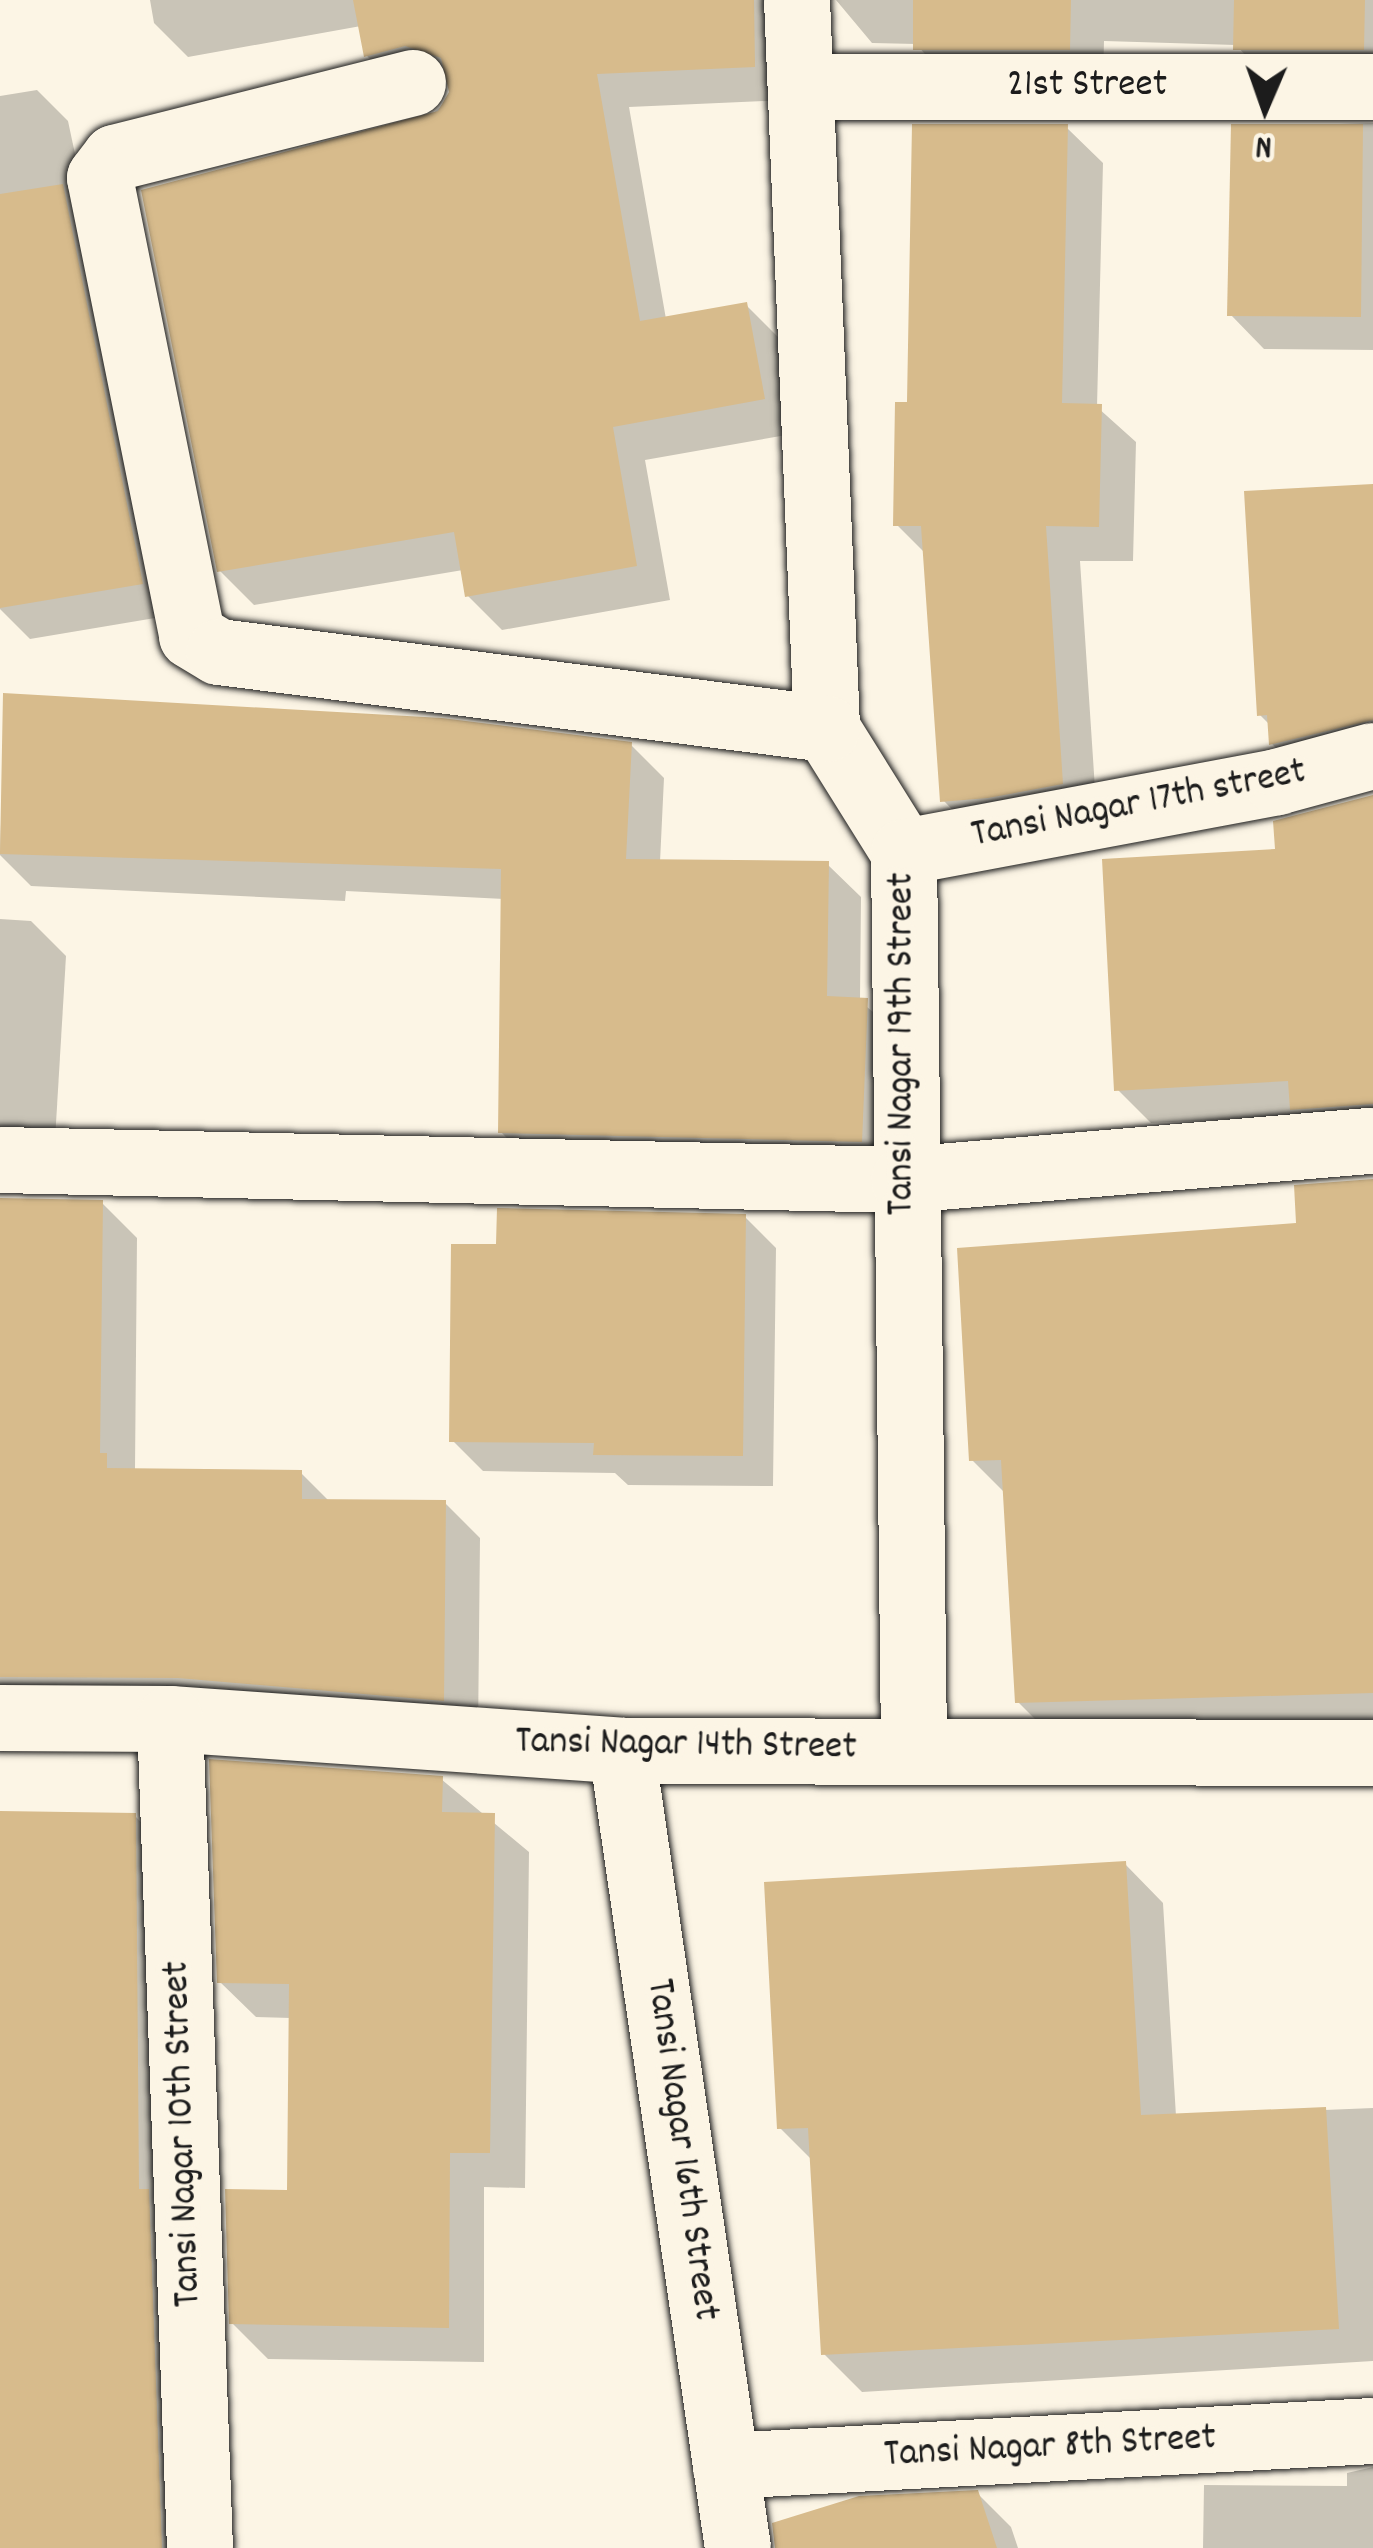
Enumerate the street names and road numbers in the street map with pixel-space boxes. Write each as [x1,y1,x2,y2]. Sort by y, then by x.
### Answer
street label: 21st Street [1007,64,1167,110]
street label: Tansi Nagar 17th street [968,751,1310,861]
street label: Tansi Nagar 19th Street [881,872,927,1216]
street label: Tansi Nagar 14th Street [515,1721,857,1773]
street label: Tansi Nagar 10th Street [156,1960,214,2308]
street label: Tansi Nagar 16th Street [633,1976,727,2324]
street label: Tansi Nagar 8th Street [883,2417,1217,2481]

